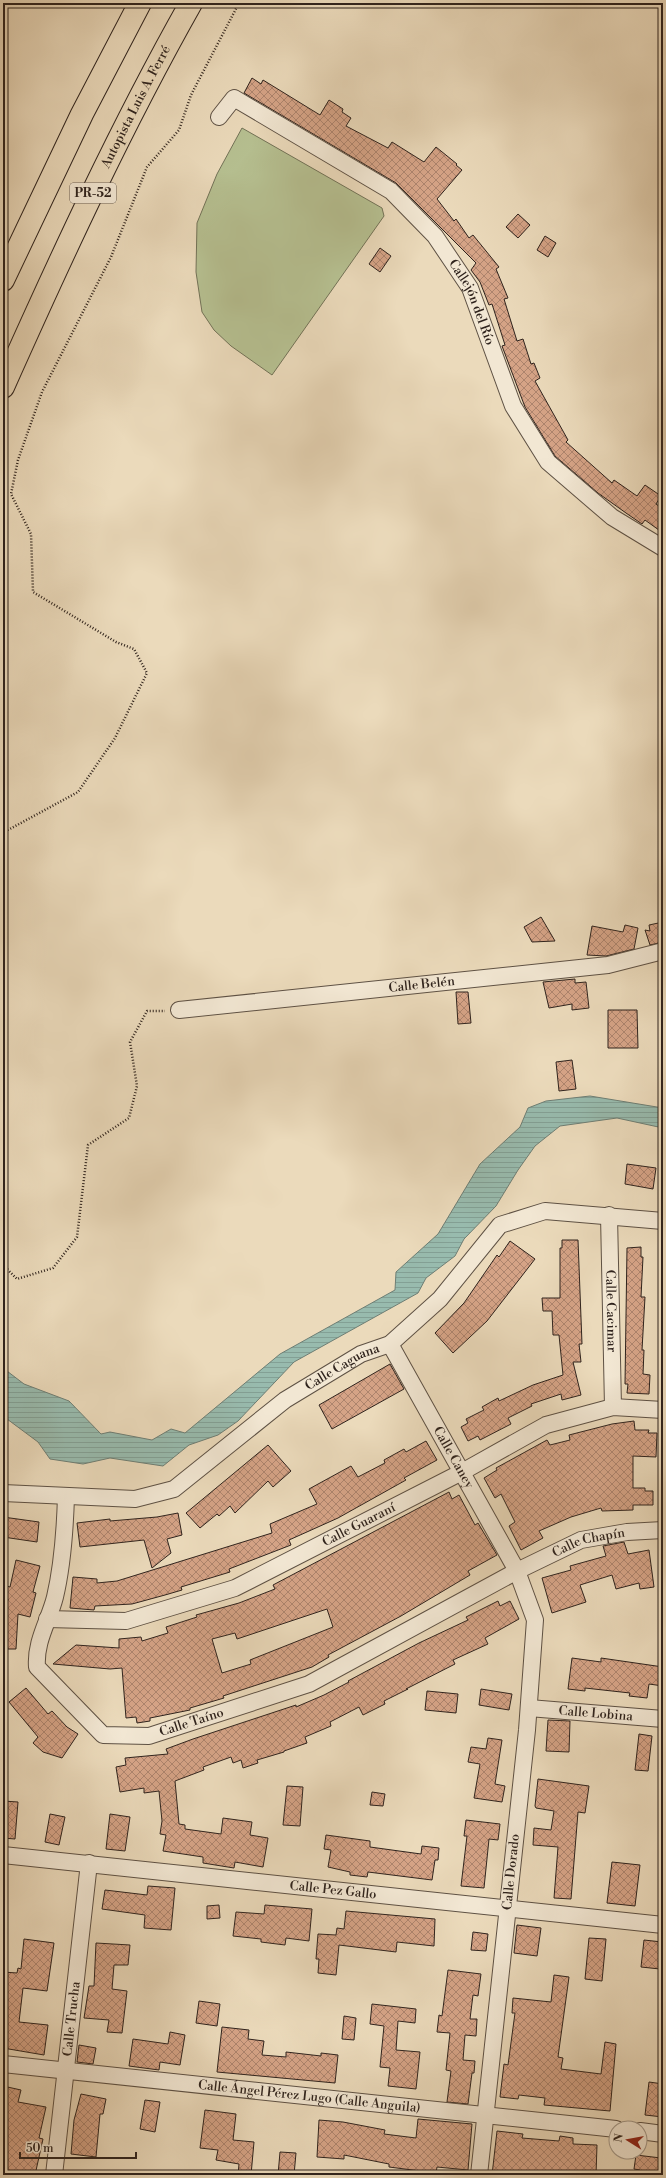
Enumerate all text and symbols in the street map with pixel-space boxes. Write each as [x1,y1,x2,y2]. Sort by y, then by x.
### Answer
street label: Autopista Luis A. Ferré [97,43,174,172]
road number: PR-52 [70,183,116,203]
street label: Callejón del Río [445,256,498,347]
street label: Calle Belén [388,973,456,996]
street label: Calle Cacimar [602,1270,620,1353]
street label: Calle Caguana [302,1340,382,1394]
street label: Calle Caney [430,1424,478,1492]
street label: Calle Guaraní [319,1499,399,1550]
street label: Calle Chapín [550,1524,626,1561]
street label: Calle Lobina [558,1702,634,1725]
street label: Calle Taíno [157,1704,226,1740]
street label: Calle Dorado [499,1833,523,1911]
street label: Calle Pez Gallo [289,1877,377,1903]
street label: Calle Trucha [59,1980,84,2057]
street label: Calle Ángel Pérez Lugo (Calle Anguila) [197,2077,421,2116]
north arrow [608,2120,648,2160]
text: N [611,2132,627,2144]
scale bar [20,2134,136,2160]
text: 50 m [26,2141,54,2156]

